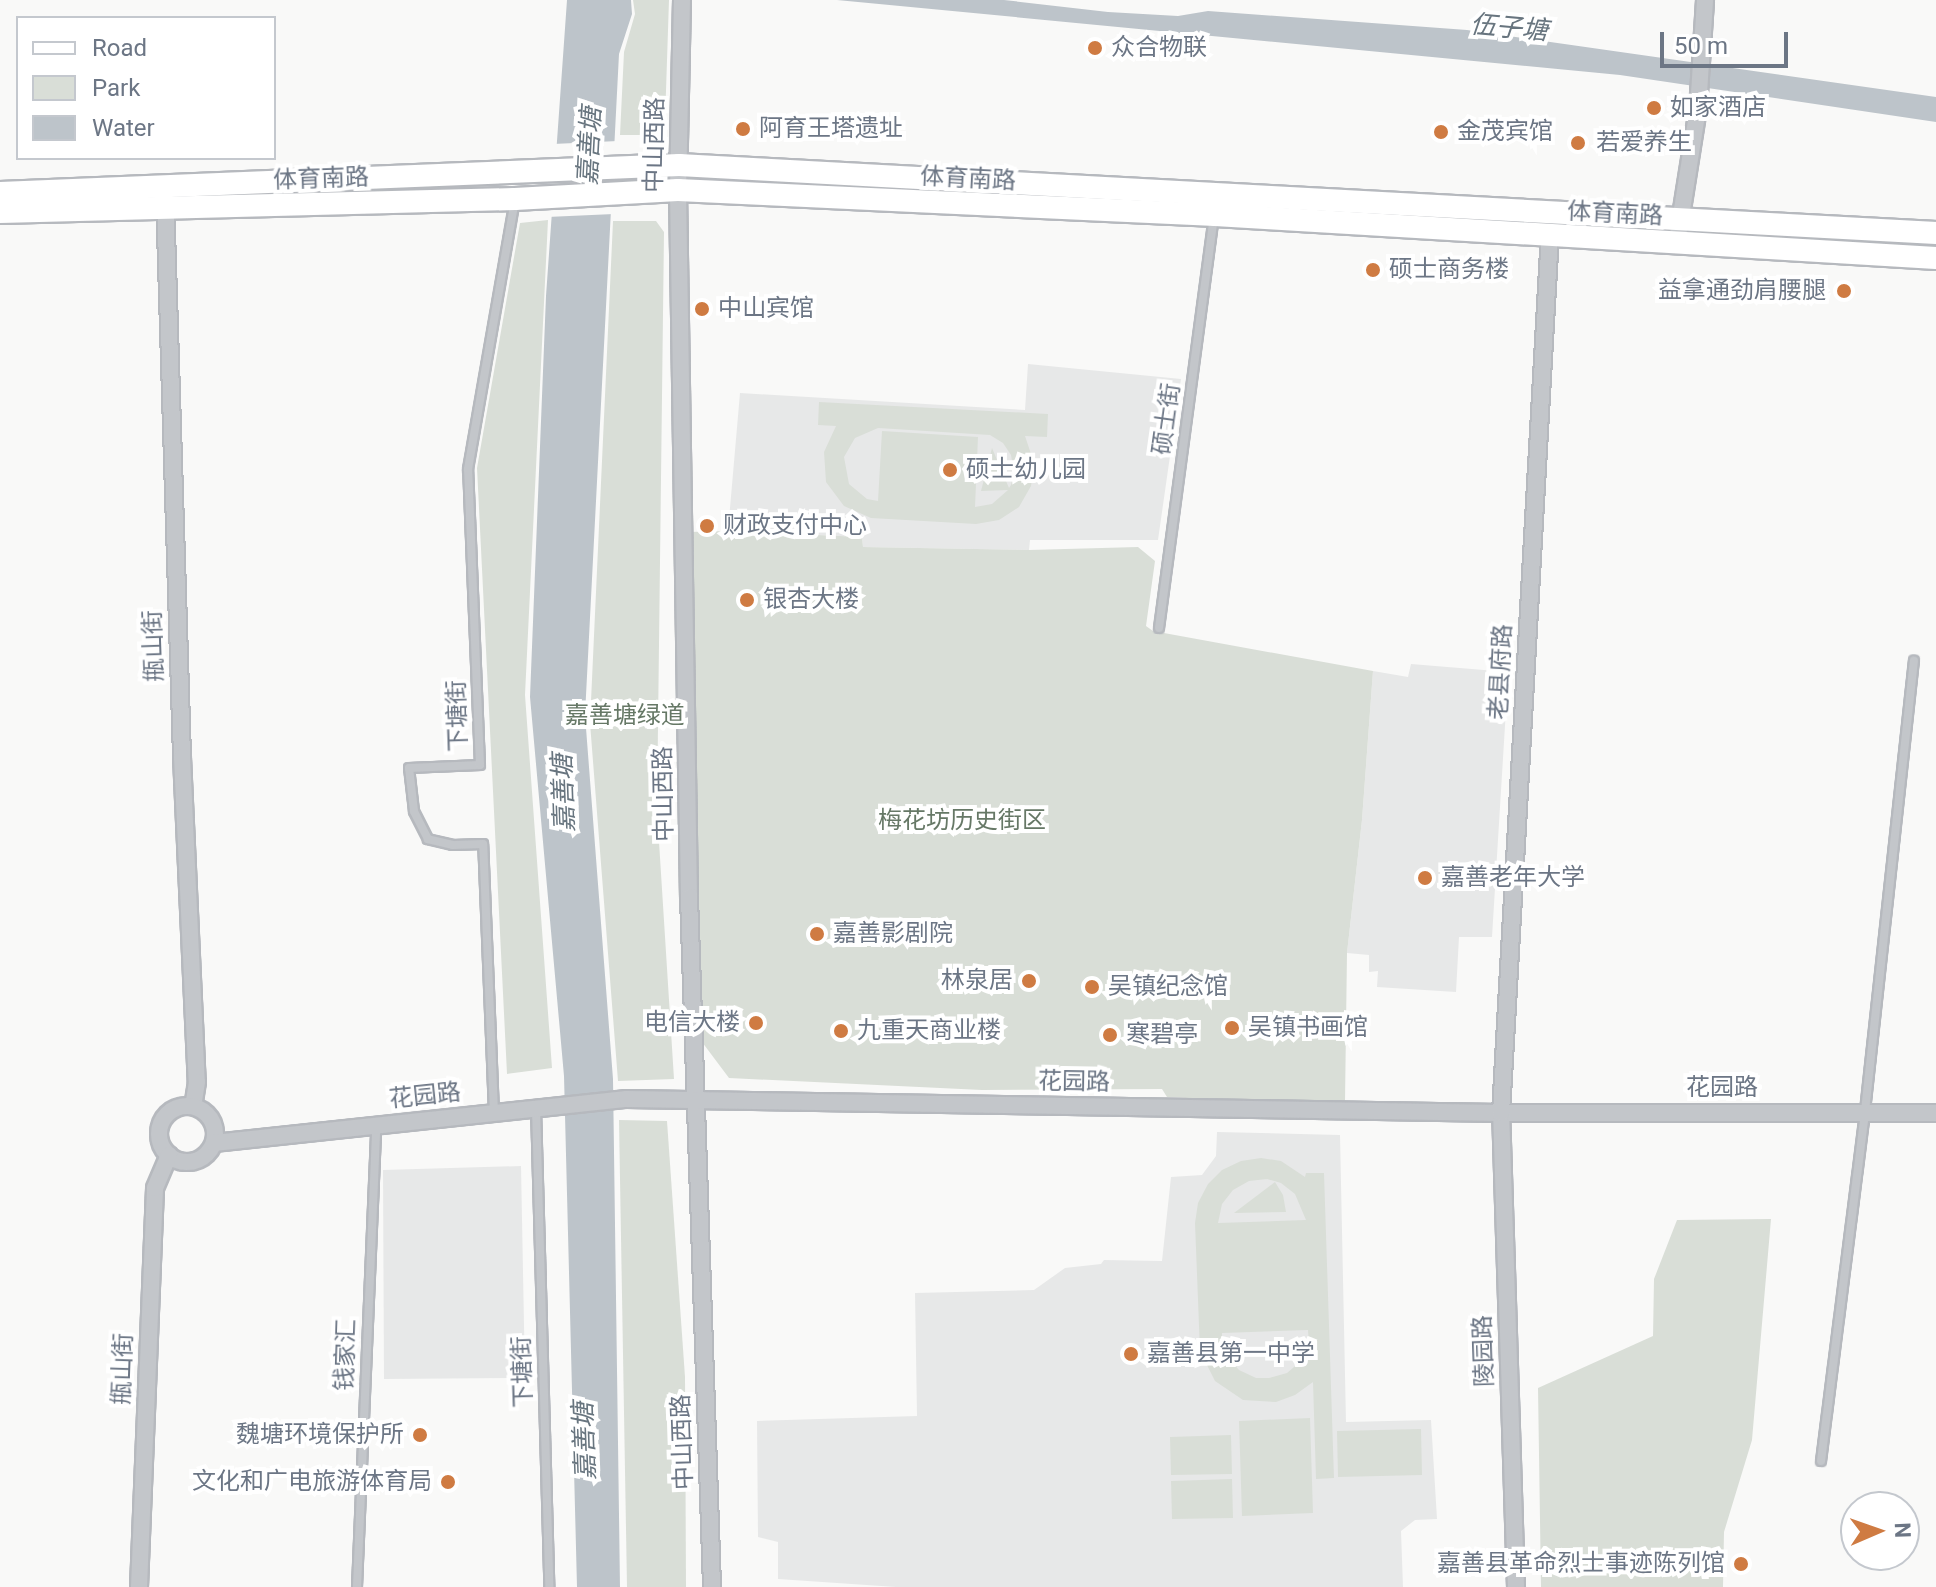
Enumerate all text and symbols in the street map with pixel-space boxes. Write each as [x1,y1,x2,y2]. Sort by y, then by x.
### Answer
water label: 伍子塘 [1469,9,1549,47]
legend [16,16,276,160]
scale bar [1664,16,1792,66]
text: 50 m [1674,32,1728,60]
text: Road [92,34,147,62]
place label: 众合物联 [1111,34,1207,62]
marker: 众合物联 [1086,39,1104,57]
text: Park [92,74,140,102]
place label: 如家酒店 [1670,94,1766,122]
street label: 中山西路 [640,97,670,193]
marker: 如家酒店 [1645,99,1663,117]
water label: 嘉善塘 [572,106,608,186]
text: Water [92,114,155,142]
place label: 阿育王塔遗址 [759,115,903,143]
place label: 金茂宾馆 [1457,118,1553,146]
marker: 阿育王塔遗址 [734,120,752,138]
marker: 金茂宾馆 [1432,123,1450,141]
place label: 若爱养生 [1596,129,1692,157]
marker: 若爱养生 [1567,132,1589,154]
street label: 体育南路 [919,162,1017,196]
street label: 体育南路 [273,163,369,195]
street label: 体育南路 [1566,197,1664,231]
place label: 硕士商务楼 [1389,256,1509,284]
marker: 硕士商务楼 [1364,261,1382,279]
place label: 益拿通劲肩腰腿 [1658,277,1826,305]
marker: 益拿通劲肩腰腿 [1833,280,1855,302]
place label: 中山宾馆 [718,295,814,323]
marker: 中山宾馆 [693,300,711,318]
street label: 硕士街 [1148,381,1186,457]
place label: 硕士幼儿园 [966,456,1086,484]
marker: 硕士幼儿园 [941,461,959,479]
place label: 财政支付中心 [723,512,867,540]
marker: 财政支付中心 [698,517,716,535]
place label: 银杏大楼 [763,586,859,614]
marker: 银杏大楼 [738,591,756,609]
street label: 甁山街 [138,610,170,682]
street label: 老县府路 [1484,623,1518,721]
street label: 下塘街 [442,680,474,752]
park label: 嘉善塘绿道 [565,702,685,730]
street label: 中山西路 [649,746,679,842]
water label: 嘉善塘 [547,753,581,833]
park label: 梅花坊历史街区 [878,807,1046,835]
place label: 嘉善老年大学 [1441,864,1585,892]
marker: 嘉善老年大学 [1416,869,1434,887]
place label: 嘉善影剧院 [833,920,953,948]
marker: 嘉善影剧院 [808,925,826,943]
place label: 林泉居 [941,967,1013,995]
marker: 林泉居 [1020,972,1038,990]
place label: 吴镇纪念馆 [1108,973,1228,1001]
marker: 吴镇纪念馆 [1083,978,1101,996]
place label: 电信大楼 [644,1009,740,1037]
marker: 电信大楼 [747,1014,765,1032]
place label: 吴镇书画馆 [1248,1014,1368,1042]
place label: 九重天商业楼 [857,1017,1001,1045]
marker: 吴镇书画馆 [1223,1019,1241,1037]
place label: 寒碧亭 [1126,1021,1198,1049]
marker: 九重天商业楼 [832,1022,850,1040]
marker: 寒碧亭 [1101,1026,1119,1044]
street label: 花园路 [1038,1067,1110,1097]
street label: 花园路 [1686,1074,1758,1102]
street label: 花园路 [388,1078,462,1114]
street label: 陵园路 [1468,1315,1500,1387]
street label: 钱家汇 [330,1319,362,1391]
street label: 甁山街 [107,1333,139,1405]
street label: 下塘街 [507,1336,539,1408]
place label: 嘉善县第一中学 [1147,1340,1315,1368]
marker: 嘉善县第一中学 [1122,1345,1140,1363]
street label: 中山西路 [667,1394,699,1490]
water label: 嘉善塘 [568,1401,602,1481]
place label: 魏塘环境保护所 [236,1421,404,1449]
marker: 魏塘环境保护所 [411,1426,429,1444]
place label: 文化和广电旅游体育局 [192,1468,432,1496]
marker: 文化和广电旅游体育局 [439,1473,457,1491]
north arrow [1840,1491,1920,1571]
text: N [1890,1522,1915,1538]
place label: 嘉善县革命烈士事迹陈列馆 [1437,1550,1725,1578]
marker: 嘉善县革命烈士事迹陈列馆 [1732,1555,1750,1573]

